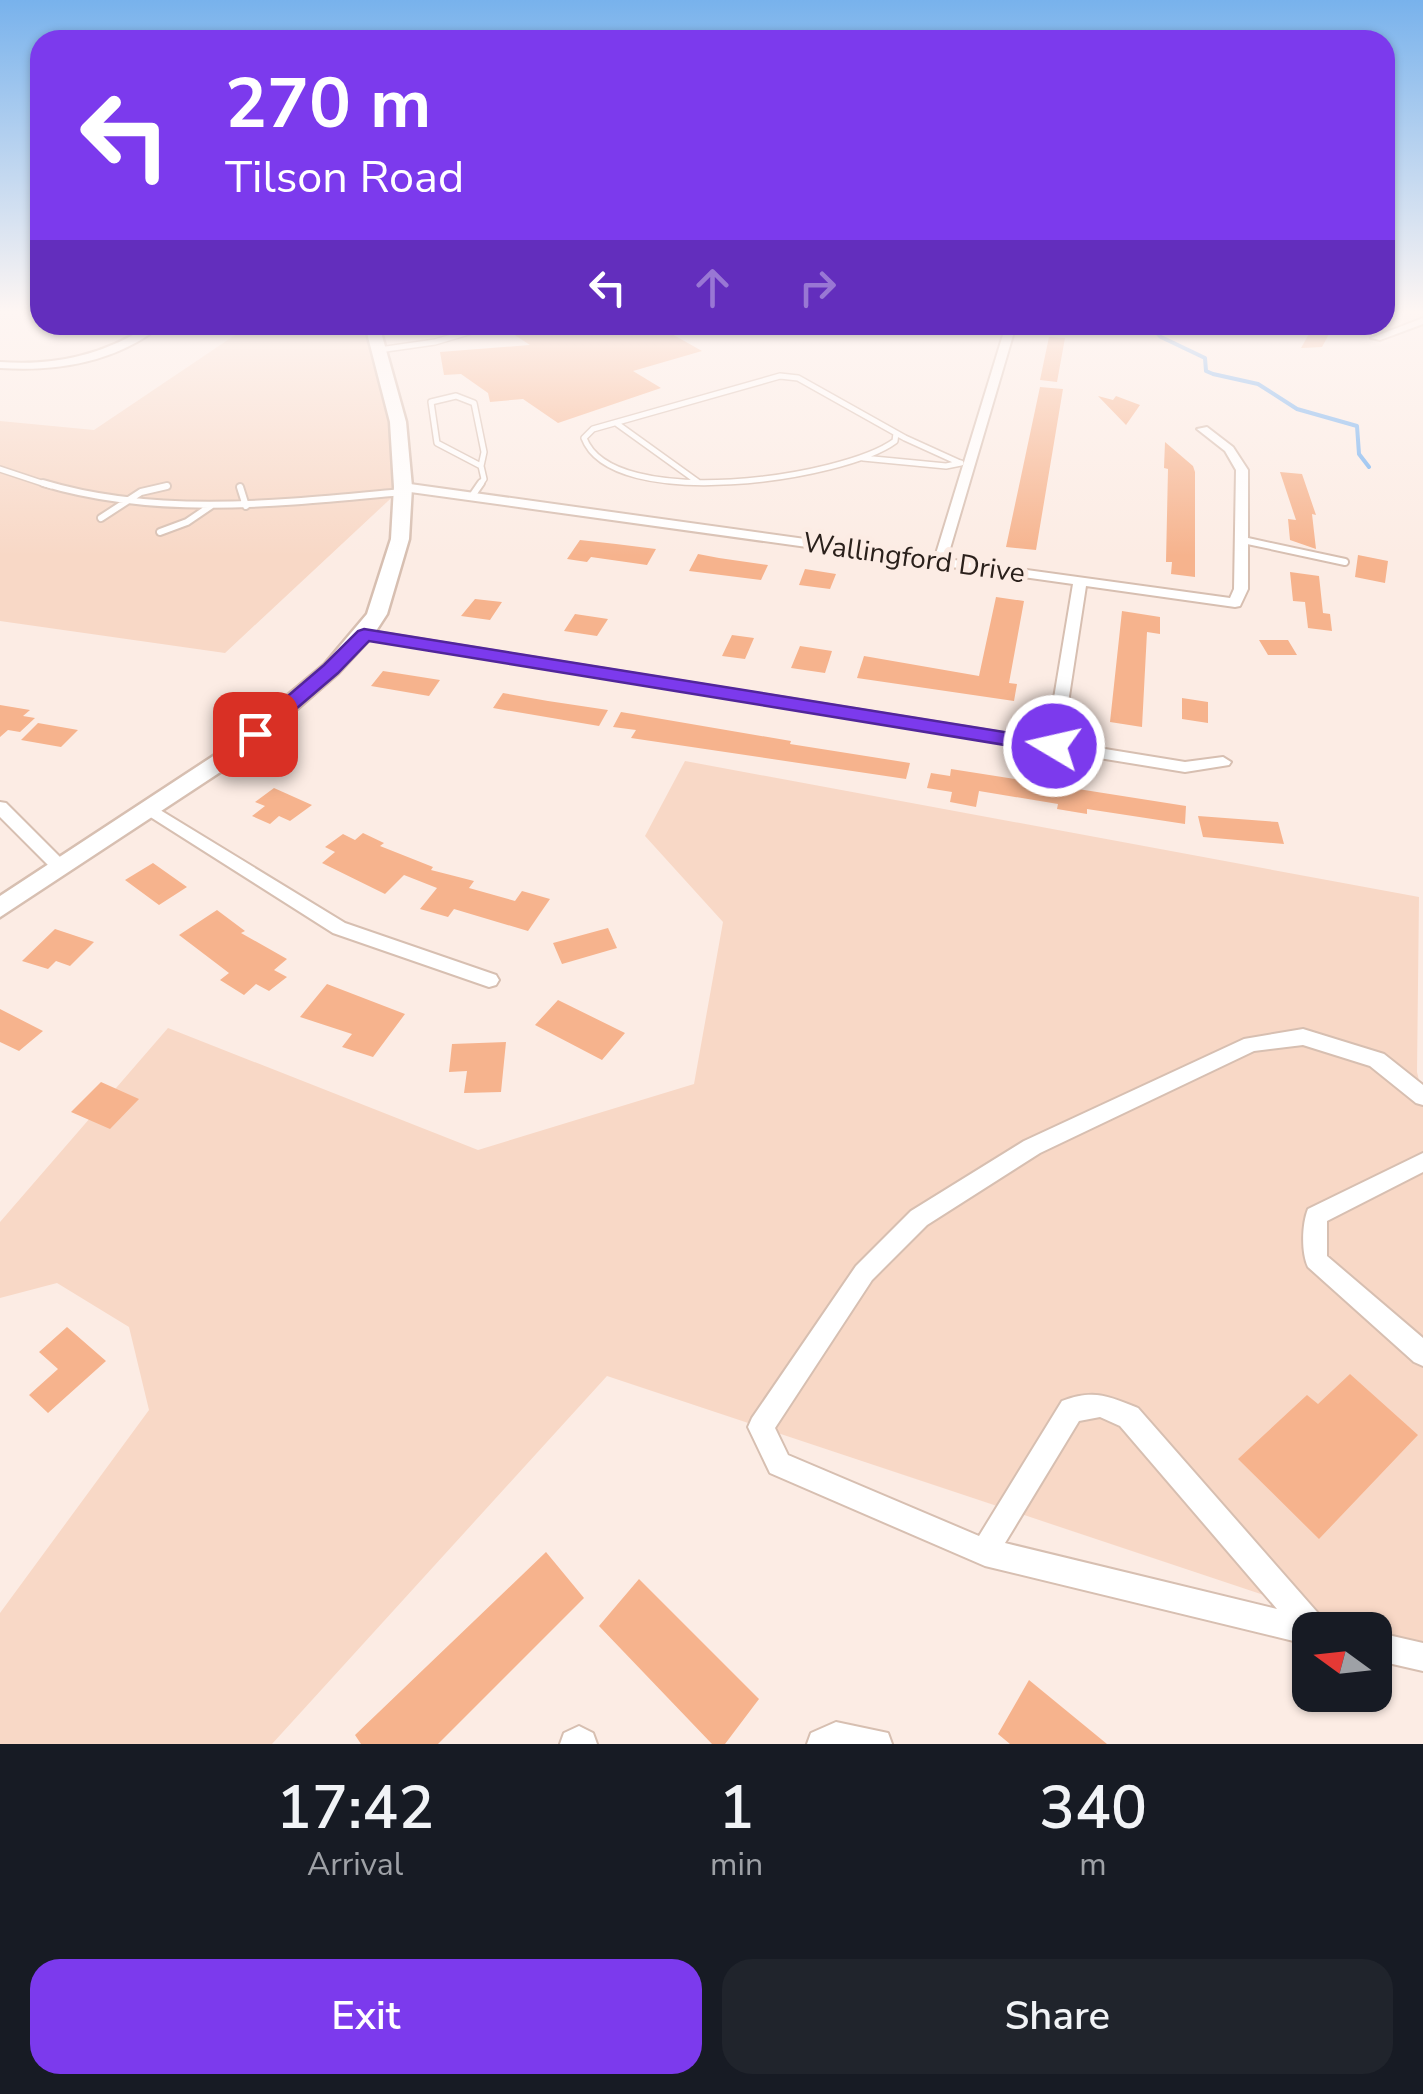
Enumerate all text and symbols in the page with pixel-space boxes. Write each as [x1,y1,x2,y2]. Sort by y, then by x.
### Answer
text: 270 m [225,56,431,152]
icon: left [60,70,190,200]
text: Tilson Road [225,147,464,208]
icon: left [580,260,635,315]
icon: ahead [685,260,740,315]
icon: right [790,260,845,315]
street label: Wallingford Drive [801,524,1027,592]
pin [213,692,298,777]
position arrow [1002,694,1106,798]
icon: arrive [228,707,283,762]
north arrow [1292,1612,1392,1712]
map controls [1292,1612,1392,1712]
text: 17:42 [276,1767,434,1849]
text: 1 [719,1767,755,1849]
text: 340 [1039,1767,1147,1849]
text: Arrival [307,1843,403,1886]
text: min [710,1843,763,1886]
text: m [1079,1843,1107,1886]
button: Exit [30,1959,702,2074]
button: Share [722,1959,1393,2074]

